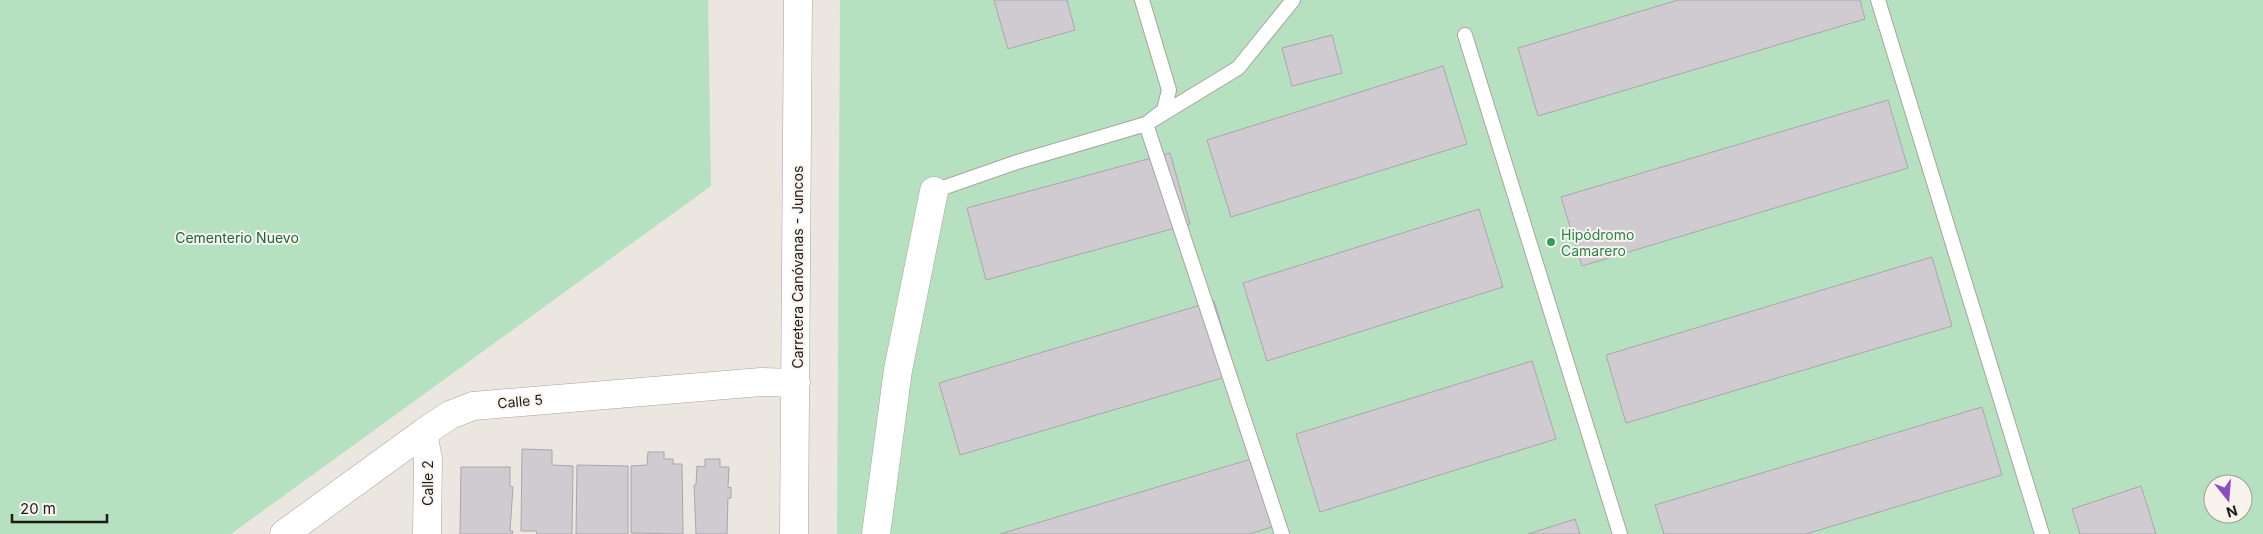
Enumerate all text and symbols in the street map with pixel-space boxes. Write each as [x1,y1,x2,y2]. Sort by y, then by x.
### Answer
street label: Carretera Canóvanas - Juncos [789,166,806,368]
place label: Hipódromo Camarero [1561,226,1634,259]
park label: Cementerio Nuevo [175,229,299,246]
marker: Hipódromo Camarero [1545,236,1557,248]
street label: Calle 5 [497,391,543,411]
street label: Calle 2 [419,460,436,506]
north arrow [2203,474,2253,524]
scale bar [12,492,108,524]
text: 20 m [20,499,56,518]
text: N [2224,502,2240,522]

